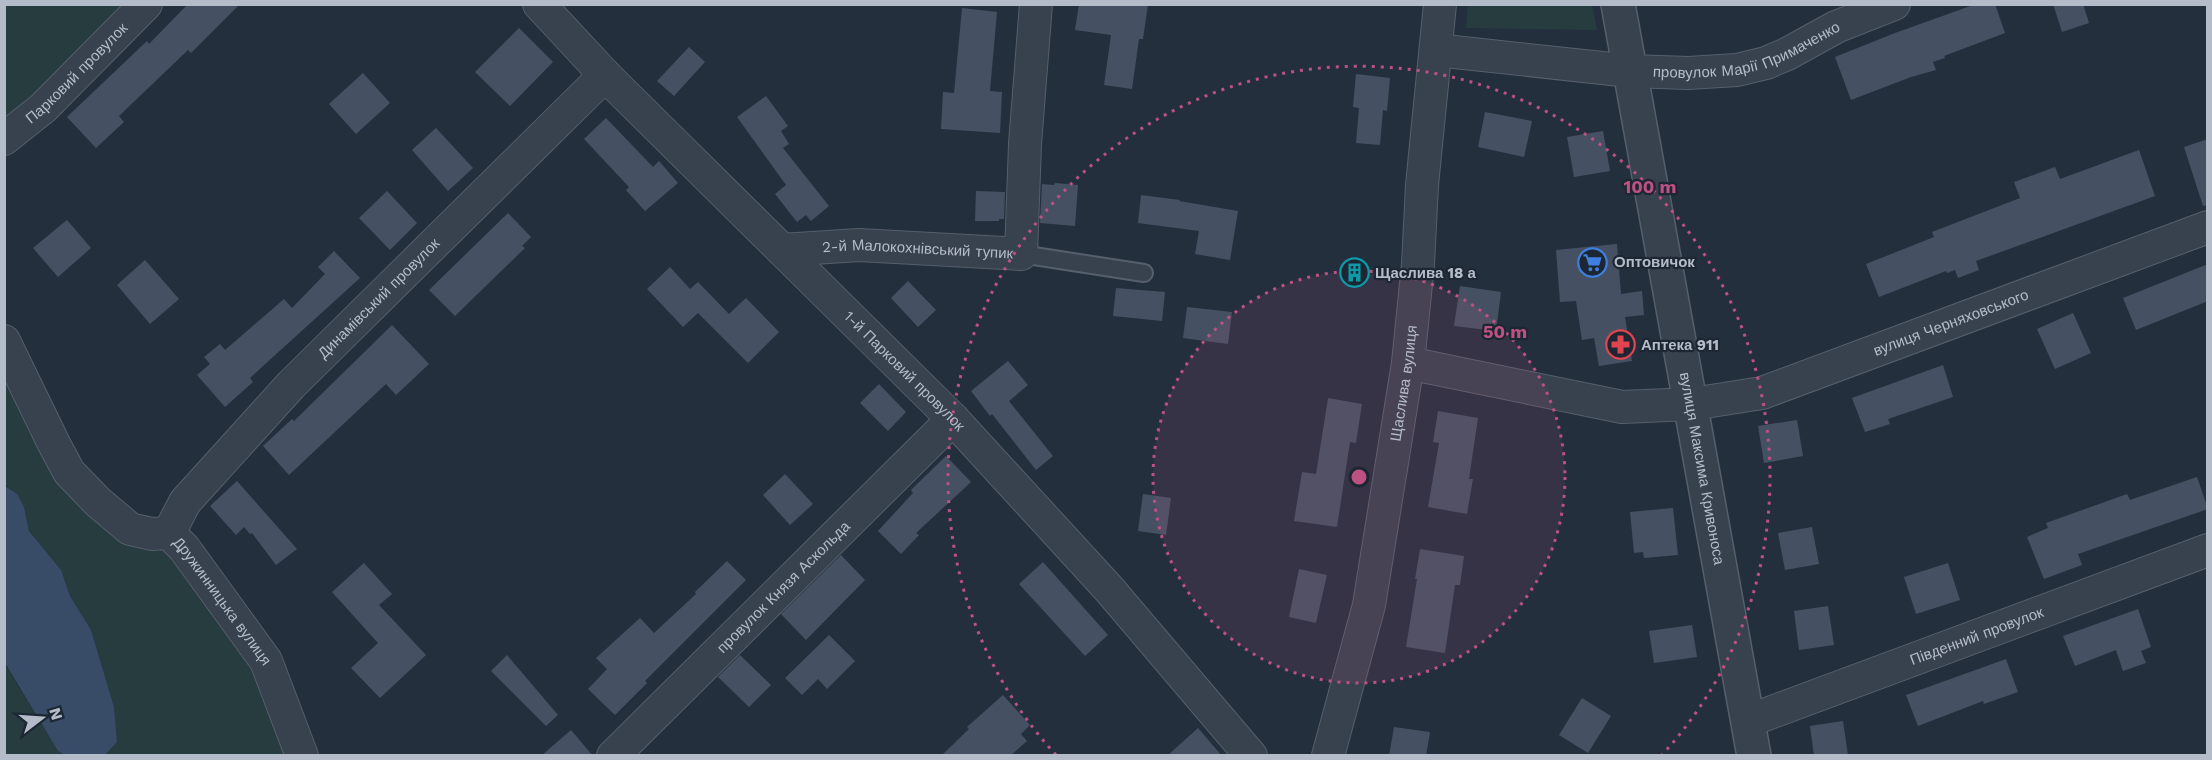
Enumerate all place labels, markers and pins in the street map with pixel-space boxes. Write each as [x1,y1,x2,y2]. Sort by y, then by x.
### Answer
supermarket icon: Оптовичок [1577,246,1609,278]
place label: Оптовичок [1614,253,1695,271]
building icon: Щаслива 18 а [1338,257,1370,289]
place label: Щаслива 18 а [1375,264,1477,282]
pharmacy icon: Аптека 911 [1604,329,1636,361]
place label: Аптека 911 [1641,336,1719,354]
centre of rings [1349,467,1369,487]

